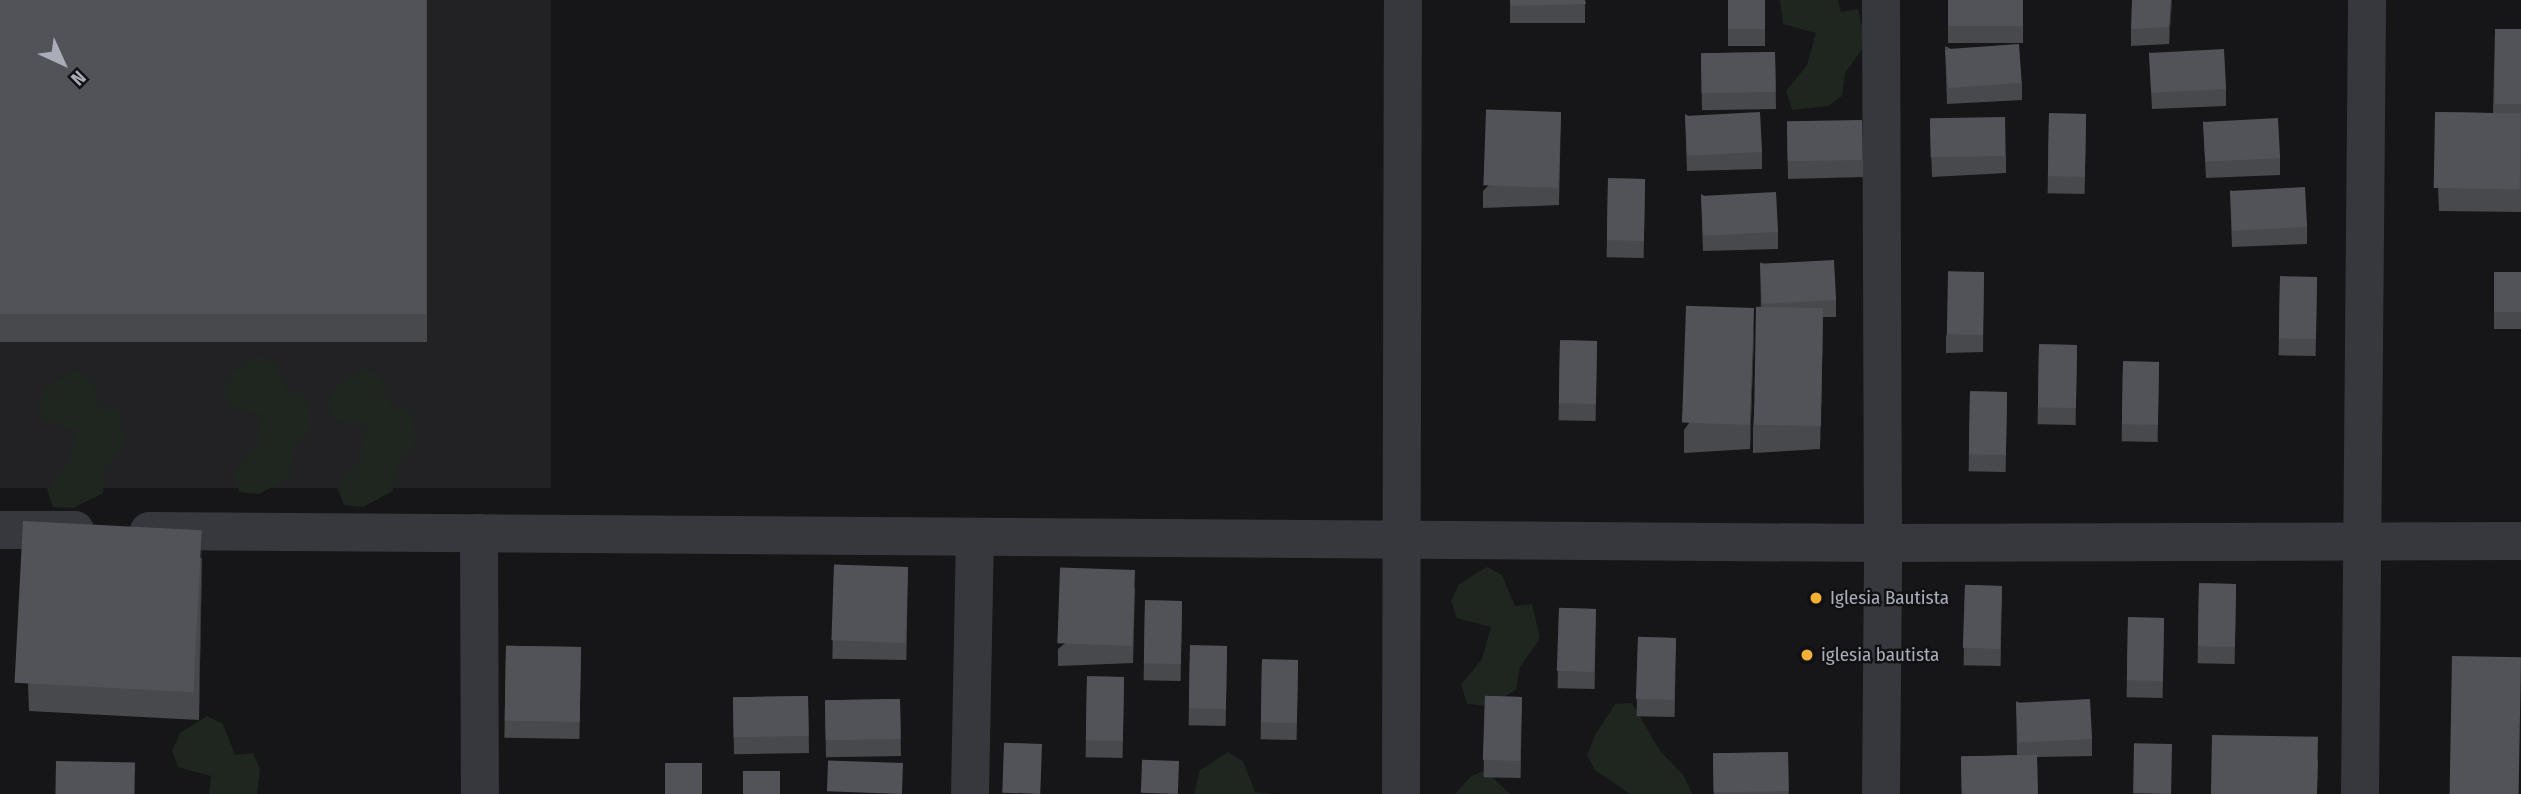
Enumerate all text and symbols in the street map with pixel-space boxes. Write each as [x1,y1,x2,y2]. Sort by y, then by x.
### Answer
north arrow [28,28,98,98]
text: N [66,66,90,90]
place label: Iglesia Bautista [1830,587,1949,609]
marker: Iglesia Bautista [1808,590,1824,606]
place label: iglesia bautista [1821,644,1939,666]
marker: iglesia bautista [1799,647,1815,663]

